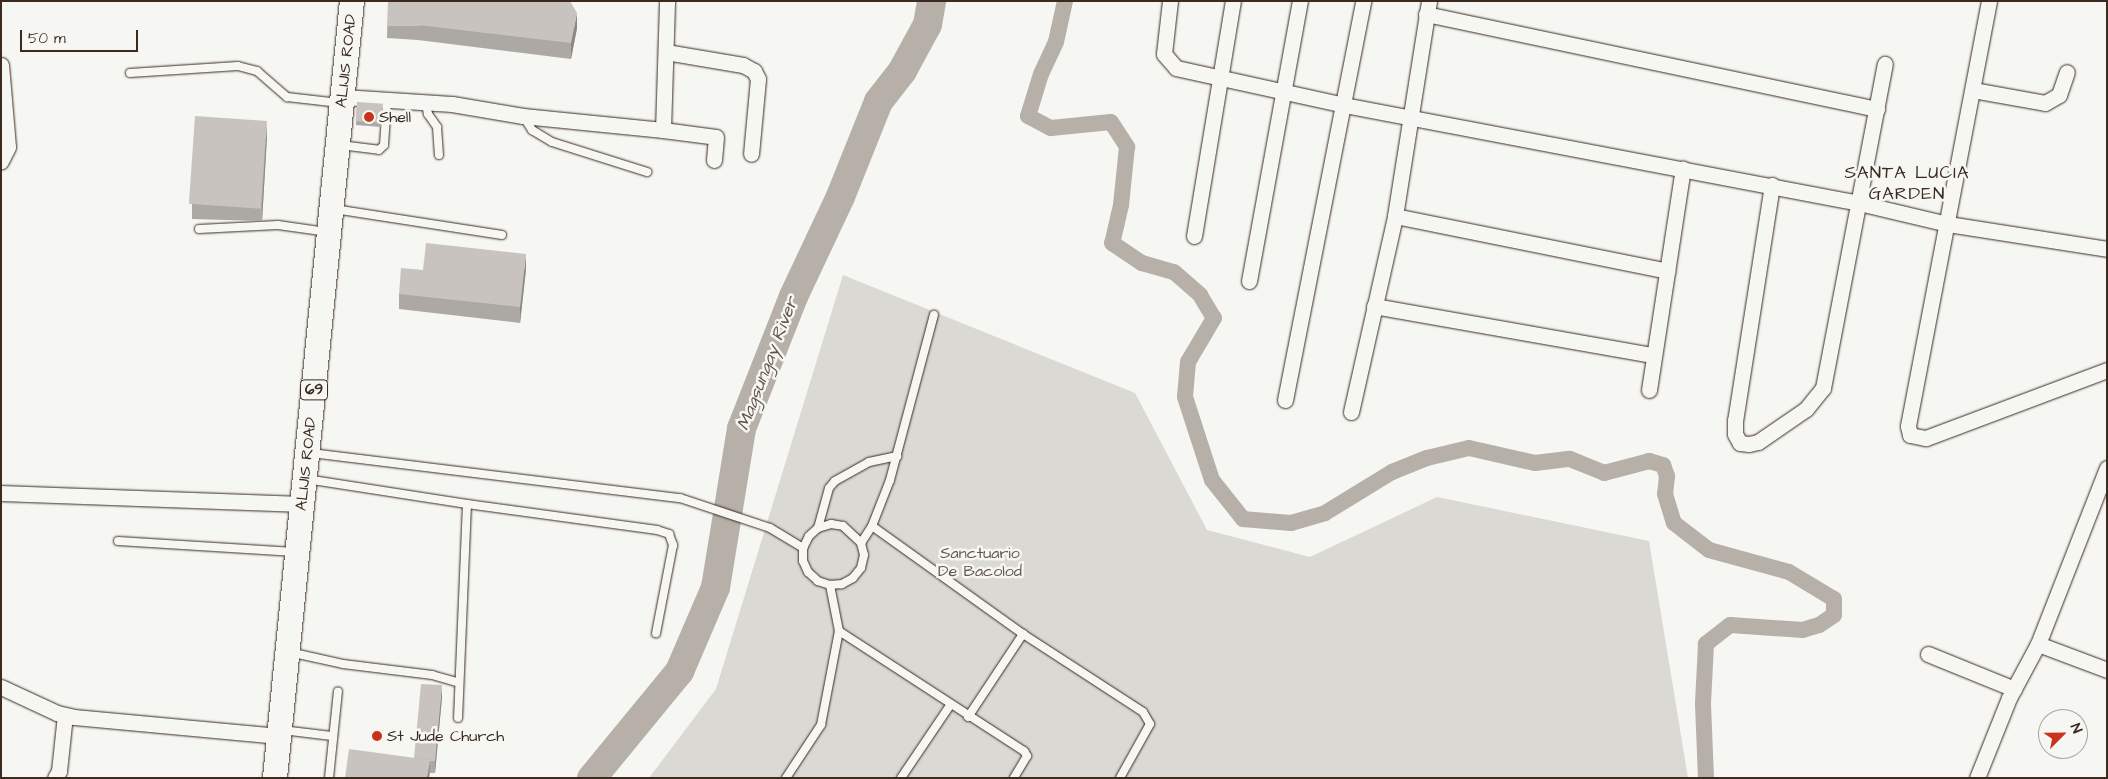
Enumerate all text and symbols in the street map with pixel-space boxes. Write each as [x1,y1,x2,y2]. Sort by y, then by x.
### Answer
street label: ALIJIS ROAD [332,13,360,109]
scale bar [22,20,140,52]
text: 50 m [28,28,66,49]
place label: Shell [379,107,411,127]
marker: Shell [363,111,375,123]
district label: SANTA LUCIA GARDEN [1843,163,1971,205]
water label: Magsungay River [733,295,803,433]
road number: 69 [299,378,329,402]
street label: ALIJIS ROAD [292,416,320,512]
park label: Sanctuario De Bacolod [938,543,1022,581]
north arrow [2038,709,2088,759]
text: N [2065,721,2087,736]
place label: St Jude Church [387,726,504,746]
marker: St Jude Church [371,730,383,742]

